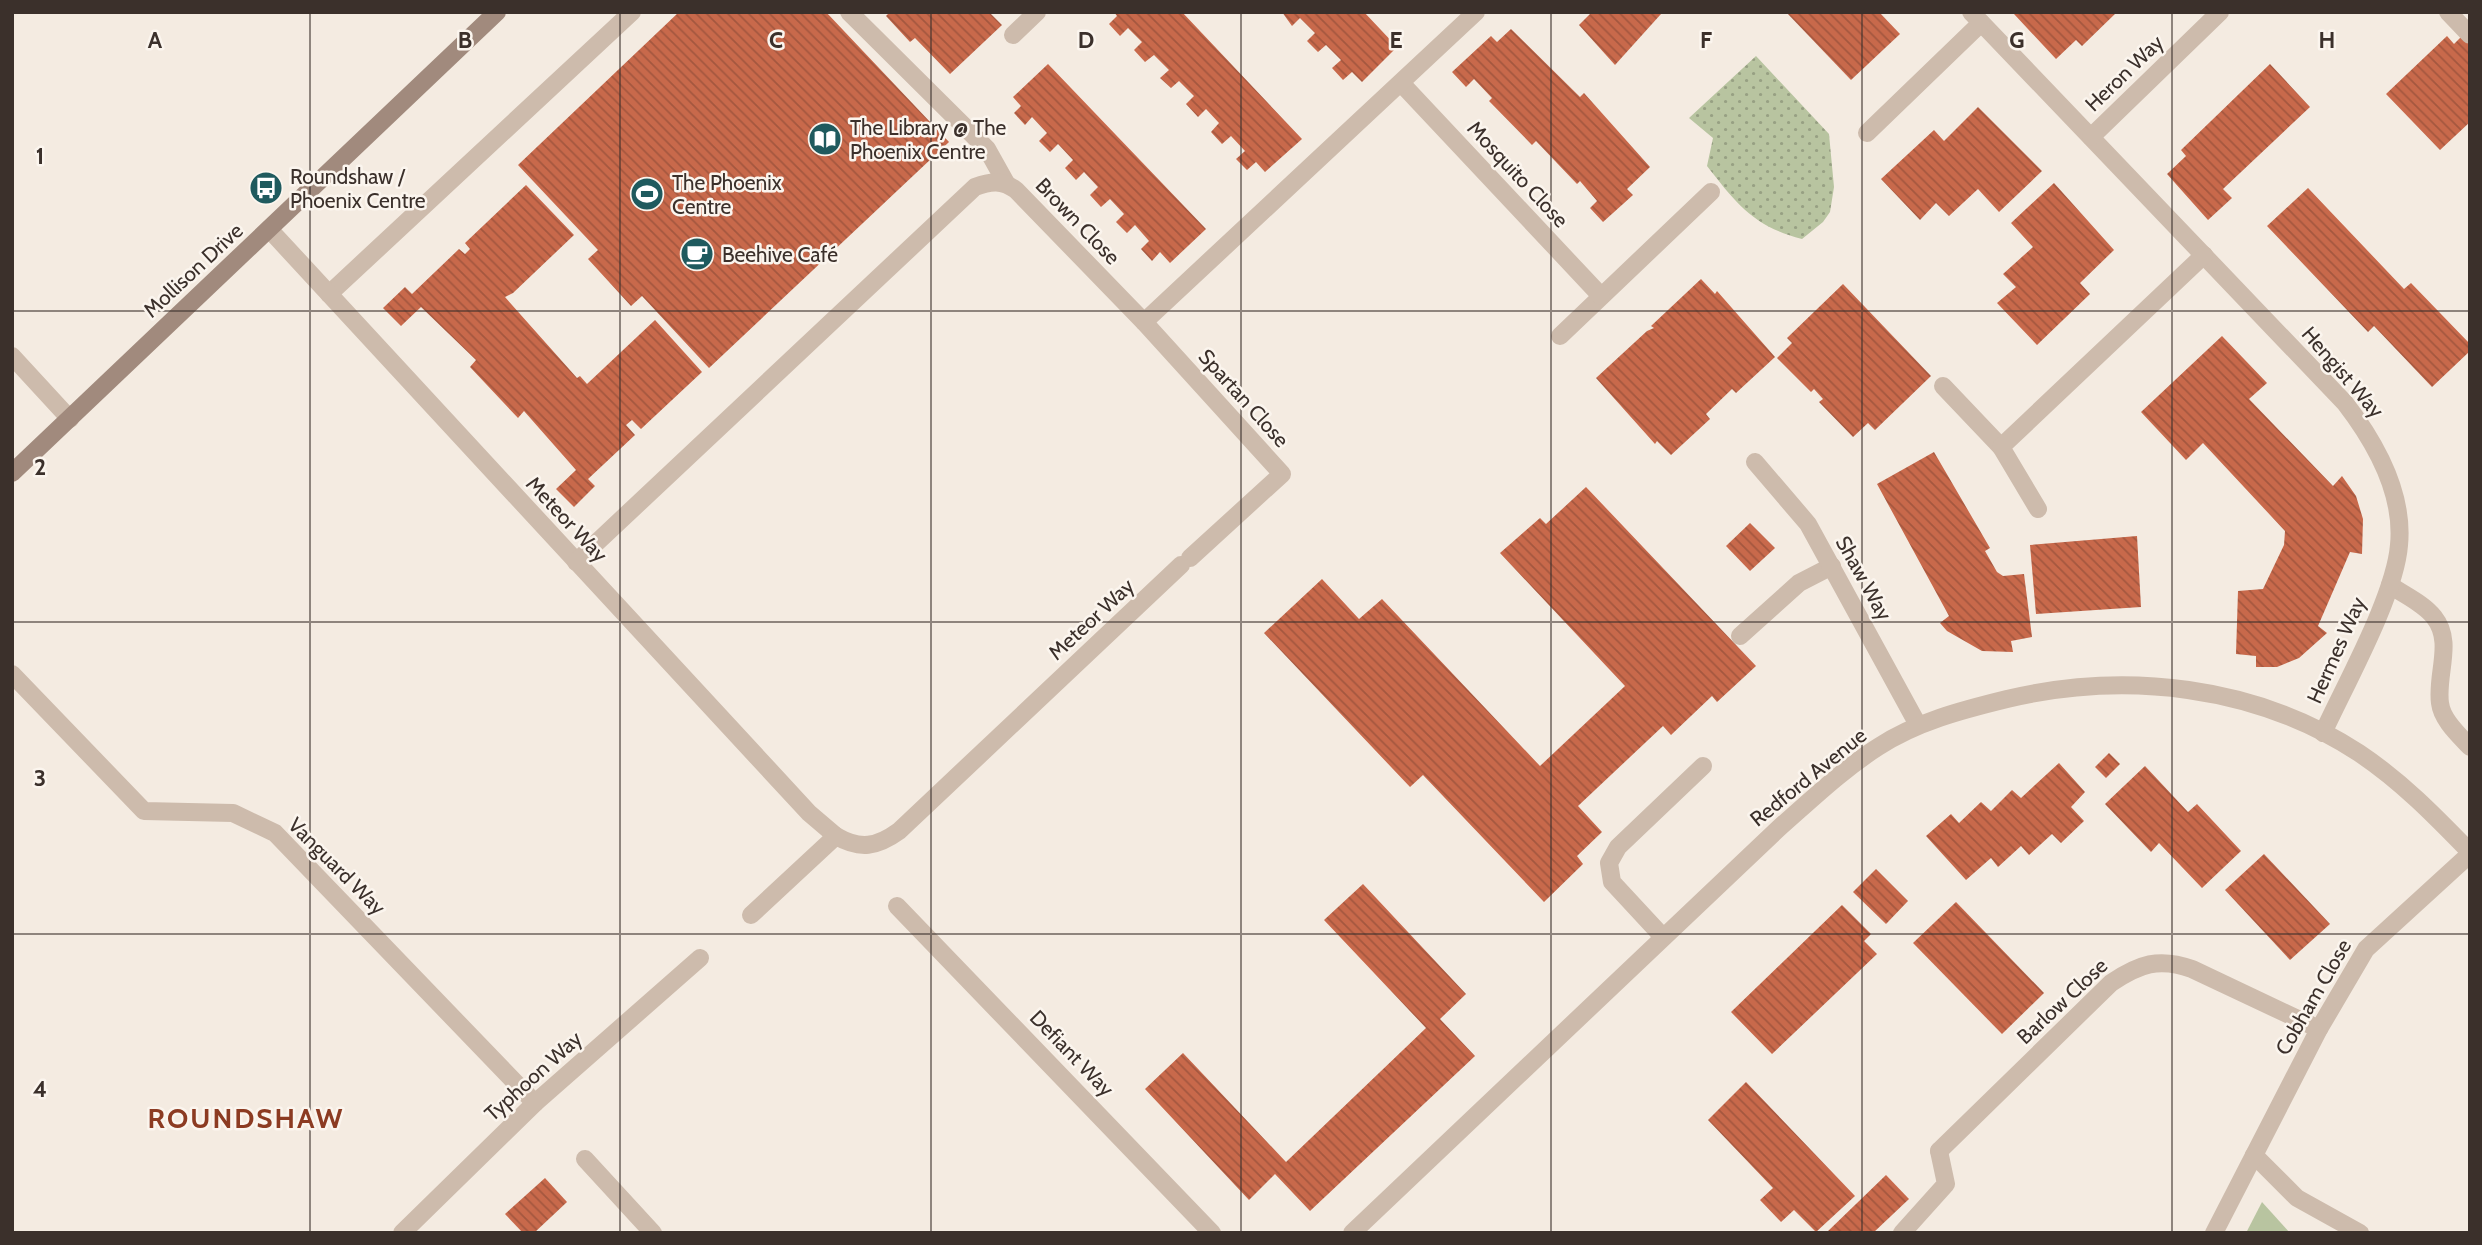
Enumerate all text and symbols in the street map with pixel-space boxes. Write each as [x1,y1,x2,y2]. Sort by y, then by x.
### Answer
text: A [148,26,163,54]
text: B [458,26,472,54]
text: C [769,26,783,54]
text: D [1078,26,1094,54]
text: E [1389,26,1403,54]
text: F [1700,26,1712,54]
text: G [2009,26,2025,54]
text: H [2319,26,2335,54]
street label: Heron Way [2080,29,2169,116]
place label: The Library @ The Phoenix Centre [850,115,1007,164]
street label: Mosquito Close [1462,116,1574,233]
library icon: The Library @ The Phoenix Centre [806,120,844,158]
text: 1 [36,142,44,170]
place label: Roundshaw / Phoenix Centre [290,164,426,213]
bus stop icon: Roundshaw / Phoenix Centre [247,169,285,207]
place label: The Phoenix Centre [672,170,782,219]
street label: Brown Close [1031,173,1126,270]
sports icon: The Phoenix Centre [628,175,666,213]
street label: Mollison Drive [138,218,248,322]
cafe icon: Beehive Café [678,235,716,273]
place label: Beehive Café [722,242,838,267]
street label: Hengist Way [2297,321,2389,423]
street label: Spartan Close [1194,344,1295,452]
text: 2 [34,453,46,481]
street label: Meteor Way [521,471,613,567]
street label: Shaw Way [1831,531,1898,625]
street label: Meteor Way [1043,573,1139,665]
street label: Hermes Way [2301,593,2371,707]
street label: Redford Avenue [1745,722,1871,831]
text: 3 [34,764,46,792]
street label: Vanguard Way [283,812,391,920]
street label: Cobham Close [2270,935,2356,1059]
street label: Barlow Close [2012,953,2112,1049]
street label: Defiant Way [1025,1005,1119,1102]
street label: Typhoon Way [479,1026,587,1126]
text: 4 [33,1075,47,1103]
district label: ROUNDSHAW [147,1101,345,1135]

